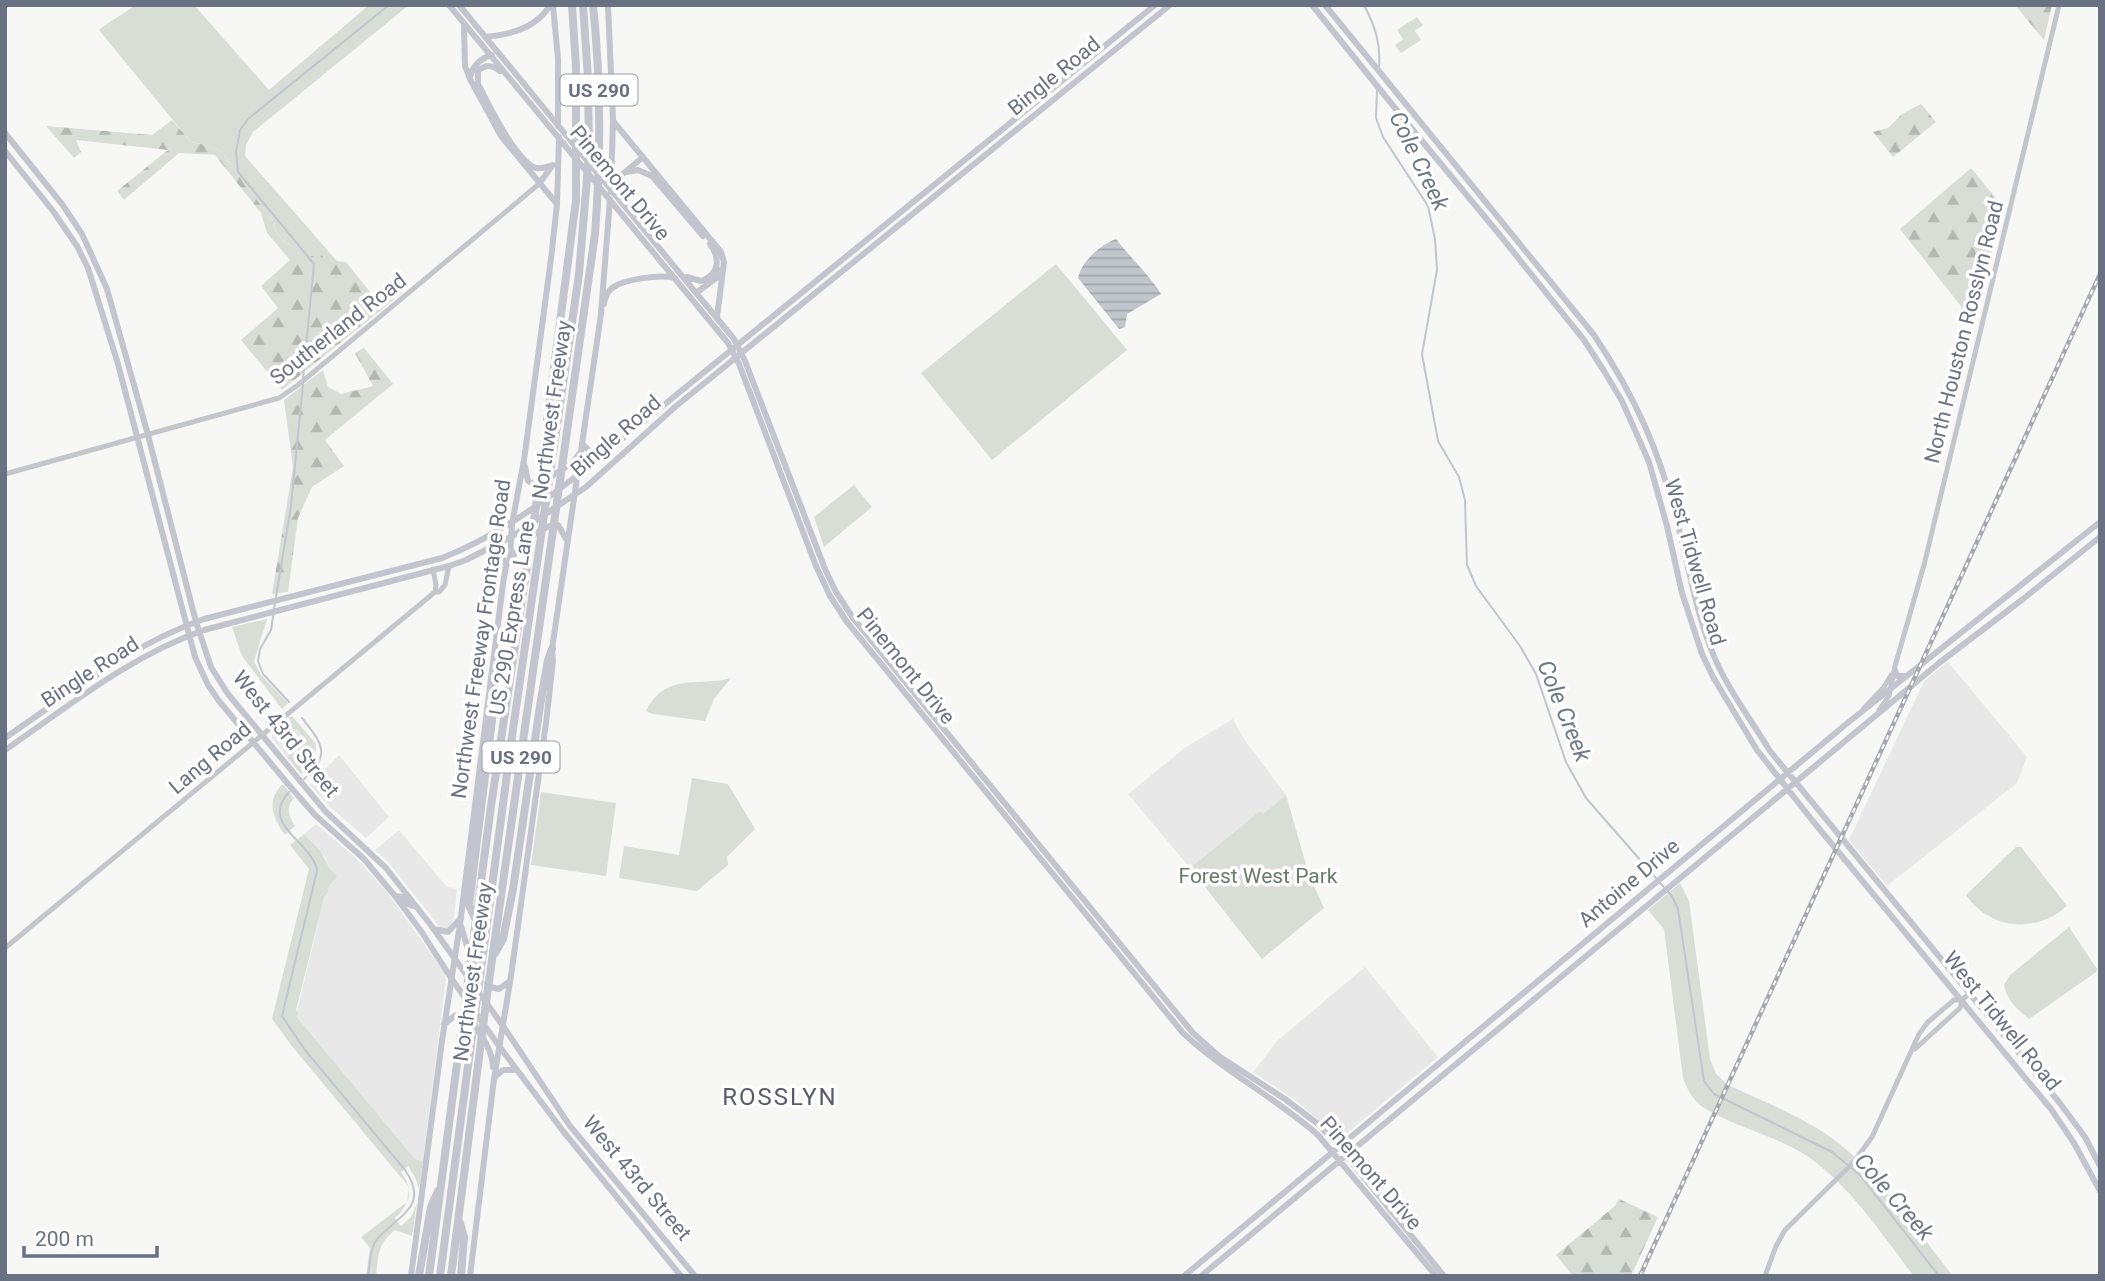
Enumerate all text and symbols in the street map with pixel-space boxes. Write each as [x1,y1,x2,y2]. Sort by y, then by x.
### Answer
street label: Bingle Road [1003,32,1105,120]
road number: US 290 [560,74,638,106]
water label: Cole Creek [1383,107,1455,216]
street label: Pinemont Drive [565,121,675,245]
street label: North Houston Rosslyn Road [1920,198,2008,466]
street label: Southerland Road [265,268,411,390]
street label: Northwest Freeway [528,319,576,501]
street label: Bingle Road [566,390,666,482]
street label: West Tidwell Road [1660,476,1730,648]
street label: Northwest Freeway Frontage Road [447,478,515,800]
street label: US 290 Express Lane [485,519,539,717]
street label: Pinemont Drive [852,603,960,729]
street label: Bingle Road [37,632,143,712]
water label: Cole Creek [1531,656,1597,766]
street label: West 43rd Street [228,666,344,802]
street label: Lang Road [164,717,256,799]
road number: US 290 [482,742,560,772]
street label: Antoine Drive [1574,834,1684,932]
park label: Forest West Park [1178,864,1338,888]
street label: Northwest Freeway [449,881,497,1063]
street label: West Tidwell Road [1939,947,2065,1095]
district label: ROSSLYN [722,1083,838,1111]
street label: West 43rd Street [578,1111,696,1245]
street label: Pinemont Drive [1315,1111,1427,1235]
water label: Cole Creek [1849,1148,1940,1247]
scale bar [24,1214,158,1258]
text: 200 m [35,1227,94,1251]

